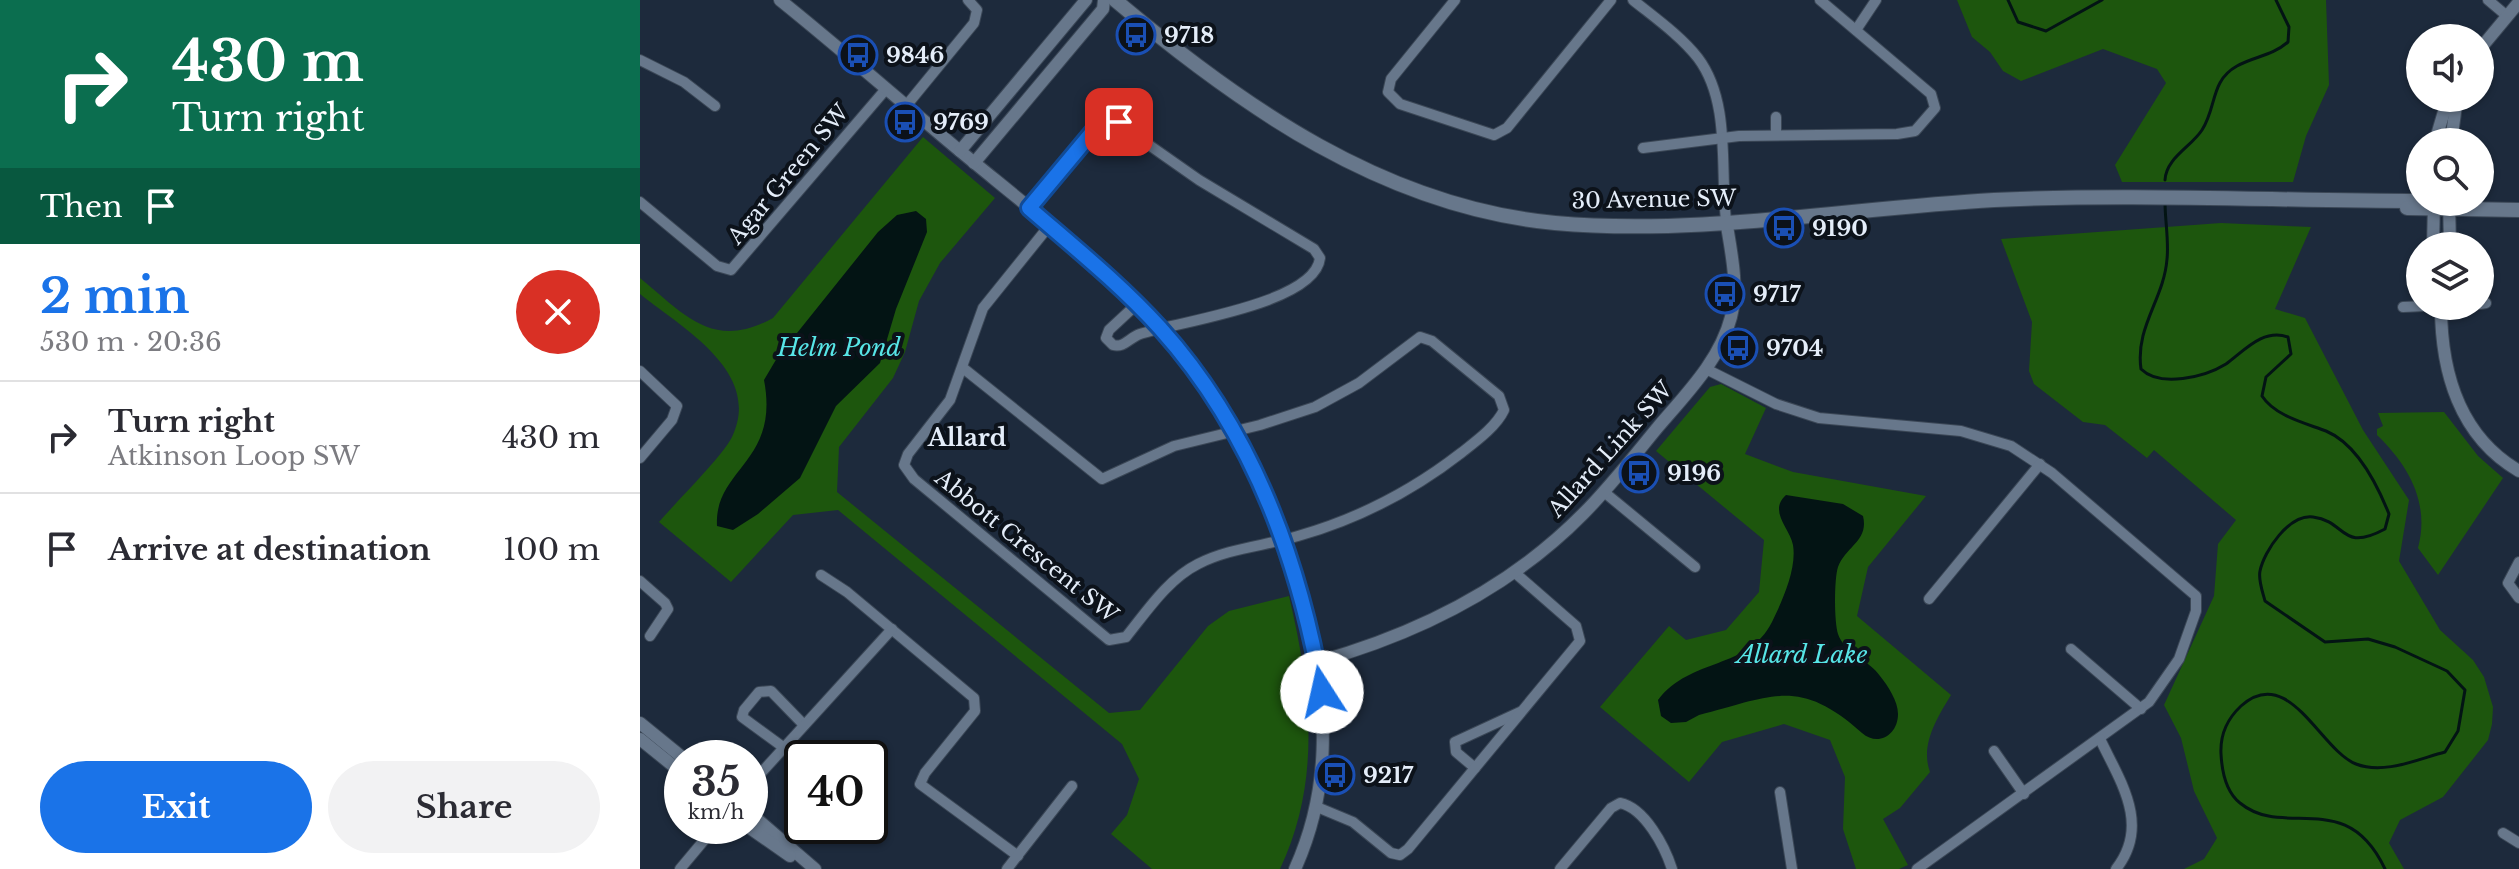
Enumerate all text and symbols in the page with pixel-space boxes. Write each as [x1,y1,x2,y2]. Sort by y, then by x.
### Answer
bus stop icon: 9718 [1115,14,1157,56]
place label: 9718 [1164,22,1214,49]
map controls [2406,24,2494,320]
button: sound [2406,24,2494,112]
text: 430 m [172,27,364,96]
icon: right [40,32,144,136]
bus stop icon: 9846 [837,34,879,76]
place label: 9846 [886,42,944,69]
pin [1085,88,1153,156]
text: Turn right [172,96,365,141]
street label: Agar Green SW [721,98,856,251]
icon: arrive [1097,100,1141,144]
bus stop icon: 9769 [884,101,926,143]
place label: 9769 [933,109,989,136]
button: search [2406,128,2494,216]
icon: arrive [139,184,183,228]
street label: 30 Avenue SW [1571,185,1738,214]
text: Then [40,188,123,225]
bus stop icon: 9190 [1763,207,1805,249]
place label: 9190 [1812,215,1868,242]
button: layers [2406,232,2494,320]
text: 2 min [40,266,189,326]
button: close [516,270,600,354]
bus stop icon: 9717 [1704,273,1746,315]
place label: 9717 [1753,281,1801,308]
text: 530 m · 20:36 [40,326,222,358]
bus stop icon: 9704 [1717,327,1759,369]
water label: Helm Pond [776,333,902,362]
place label: 9704 [1766,335,1823,362]
street label: Allard Link SW [1542,375,1679,523]
text: Turn right [108,403,275,440]
icon: right [40,415,84,459]
text: 430 m [502,419,600,456]
district label: Allard [927,423,1007,452]
text: Atkinson Loop SW [108,440,360,472]
bus stop icon: 9196 [1618,452,1660,494]
place label: 9196 [1667,460,1721,487]
street label: Abbott Crescent SW [929,464,1125,629]
icon: arrive [40,527,84,571]
text: Arrive at destination [108,531,431,568]
text: 100 m [503,531,600,568]
water label: Allard Lake [1734,640,1867,669]
position arrow [1280,650,1364,734]
speed limit sign: 40 [784,740,888,844]
bus stop icon: 9217 [1314,754,1356,796]
text: 35 [691,757,741,807]
button: Exit [40,761,312,853]
button: Share [328,761,600,853]
place label: 9217 [1363,762,1414,789]
text: km/h [688,800,744,824]

